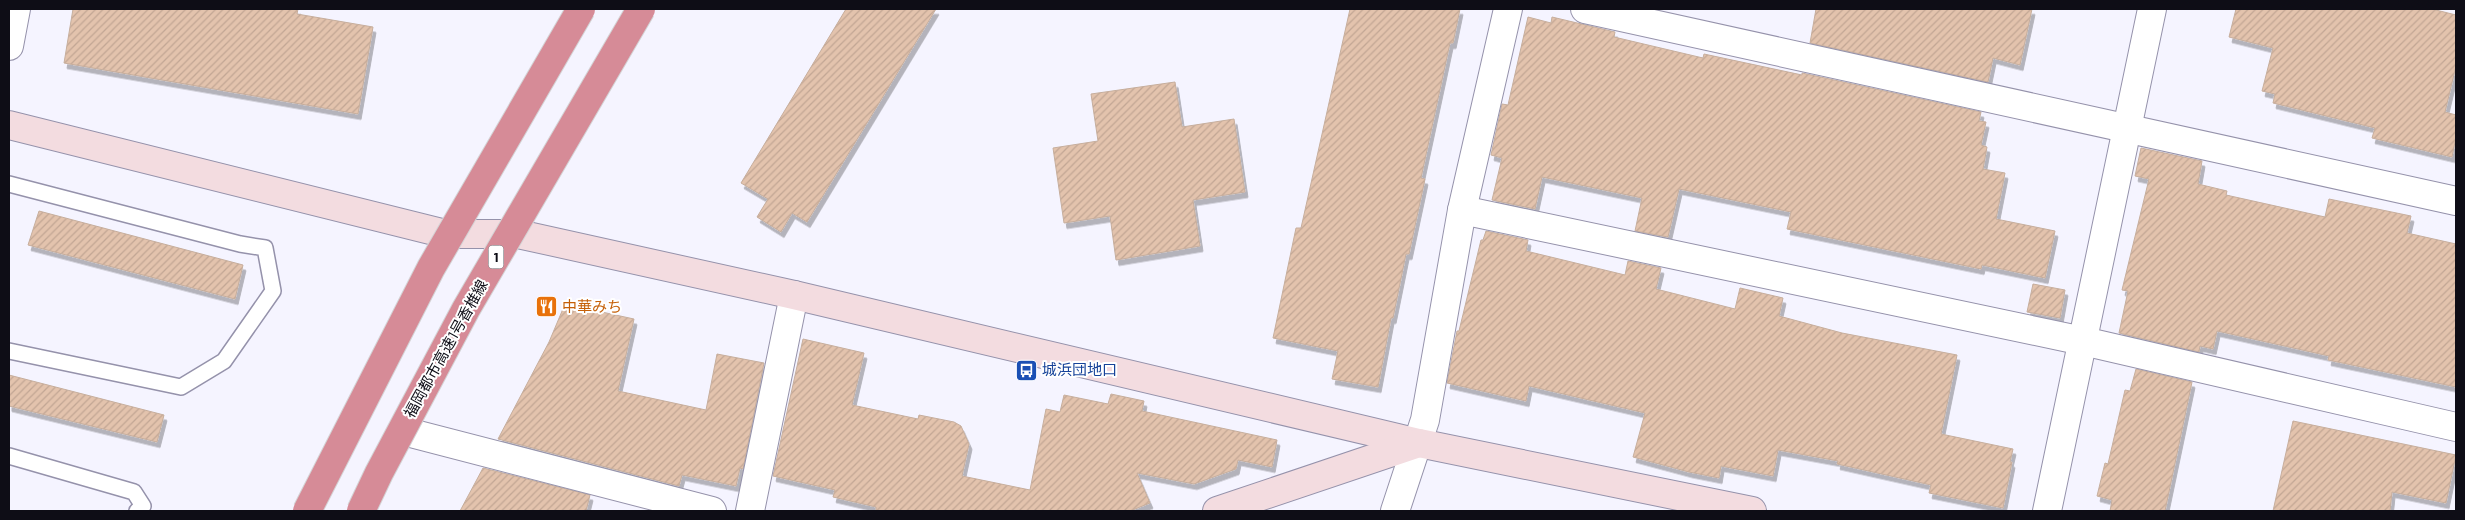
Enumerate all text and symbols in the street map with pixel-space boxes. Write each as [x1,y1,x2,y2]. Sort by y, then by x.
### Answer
road number: 1 [488,246,504,268]
street label: 福岡都市高速1号香椎線 [400,276,491,421]
restaurant icon: 中華みち [534,295,558,319]
place label: 中華みち [562,297,622,315]
bus stop icon: 城浜団地口 [1014,358,1038,382]
place label: 城浜団地口 [1042,360,1117,378]

